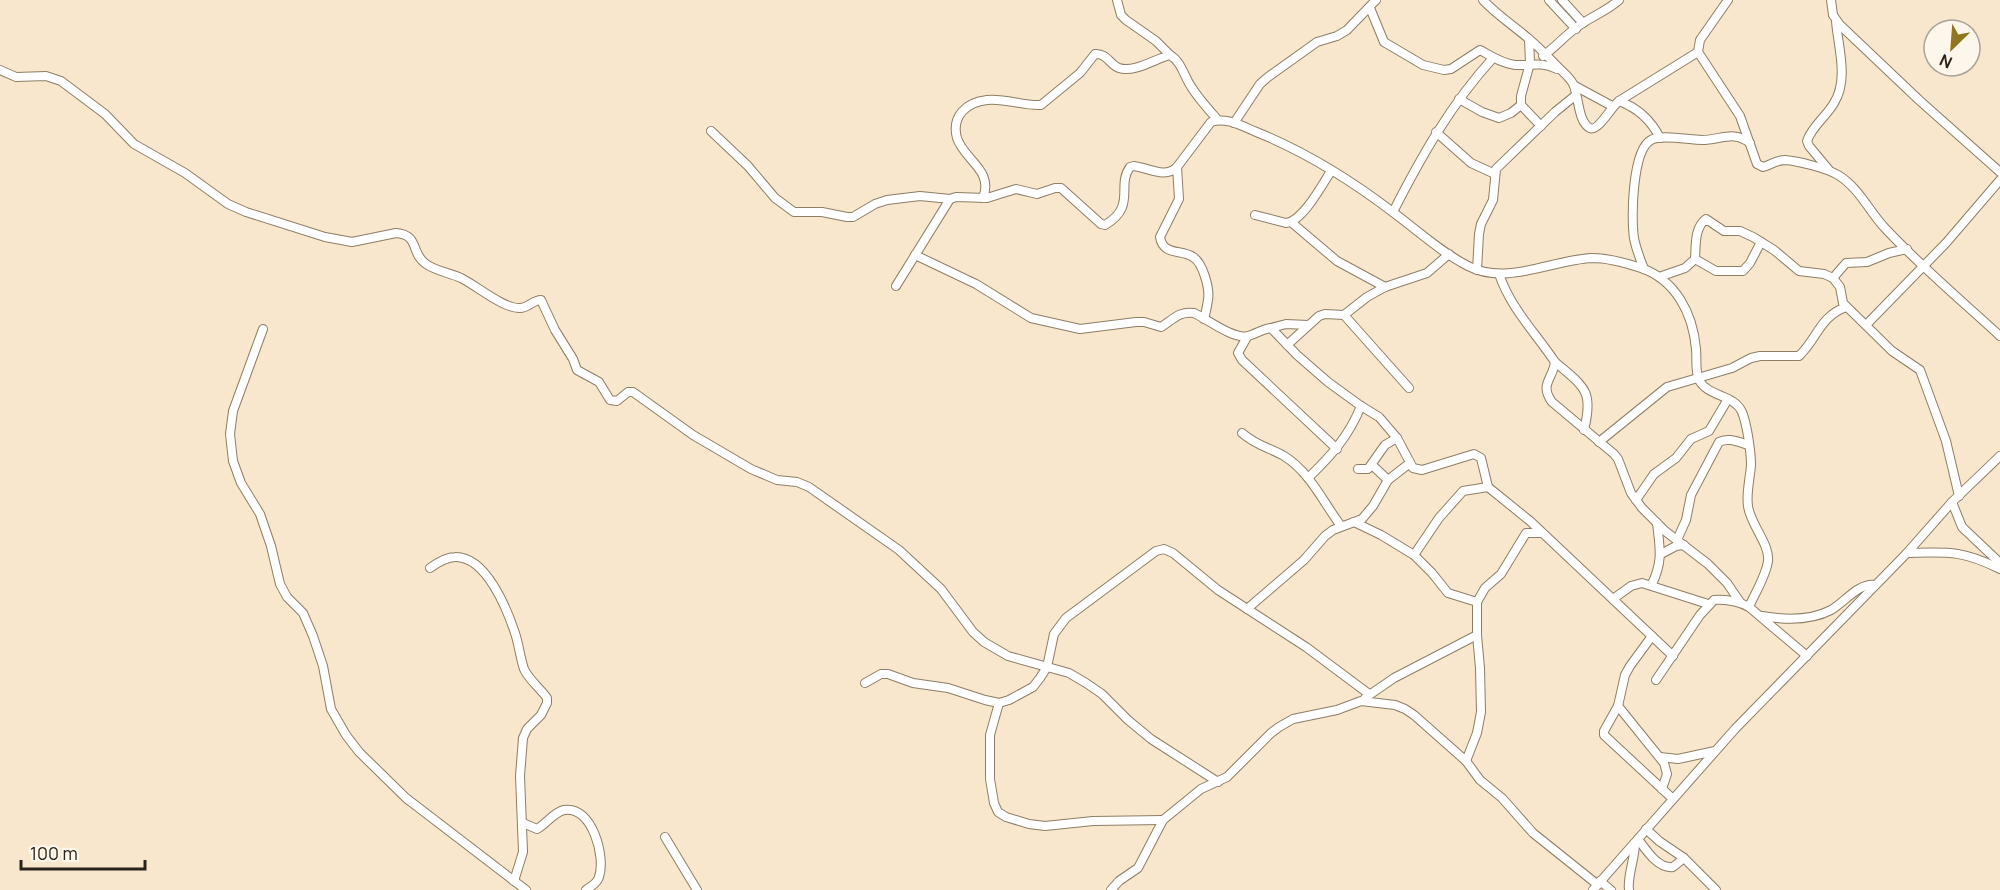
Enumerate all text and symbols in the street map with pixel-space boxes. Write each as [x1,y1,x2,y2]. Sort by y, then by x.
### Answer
north arrow [1922,18,1982,78]
text: N [1936,49,1956,74]
scale bar [21,833,146,871]
text: 100 m [30,841,78,865]

